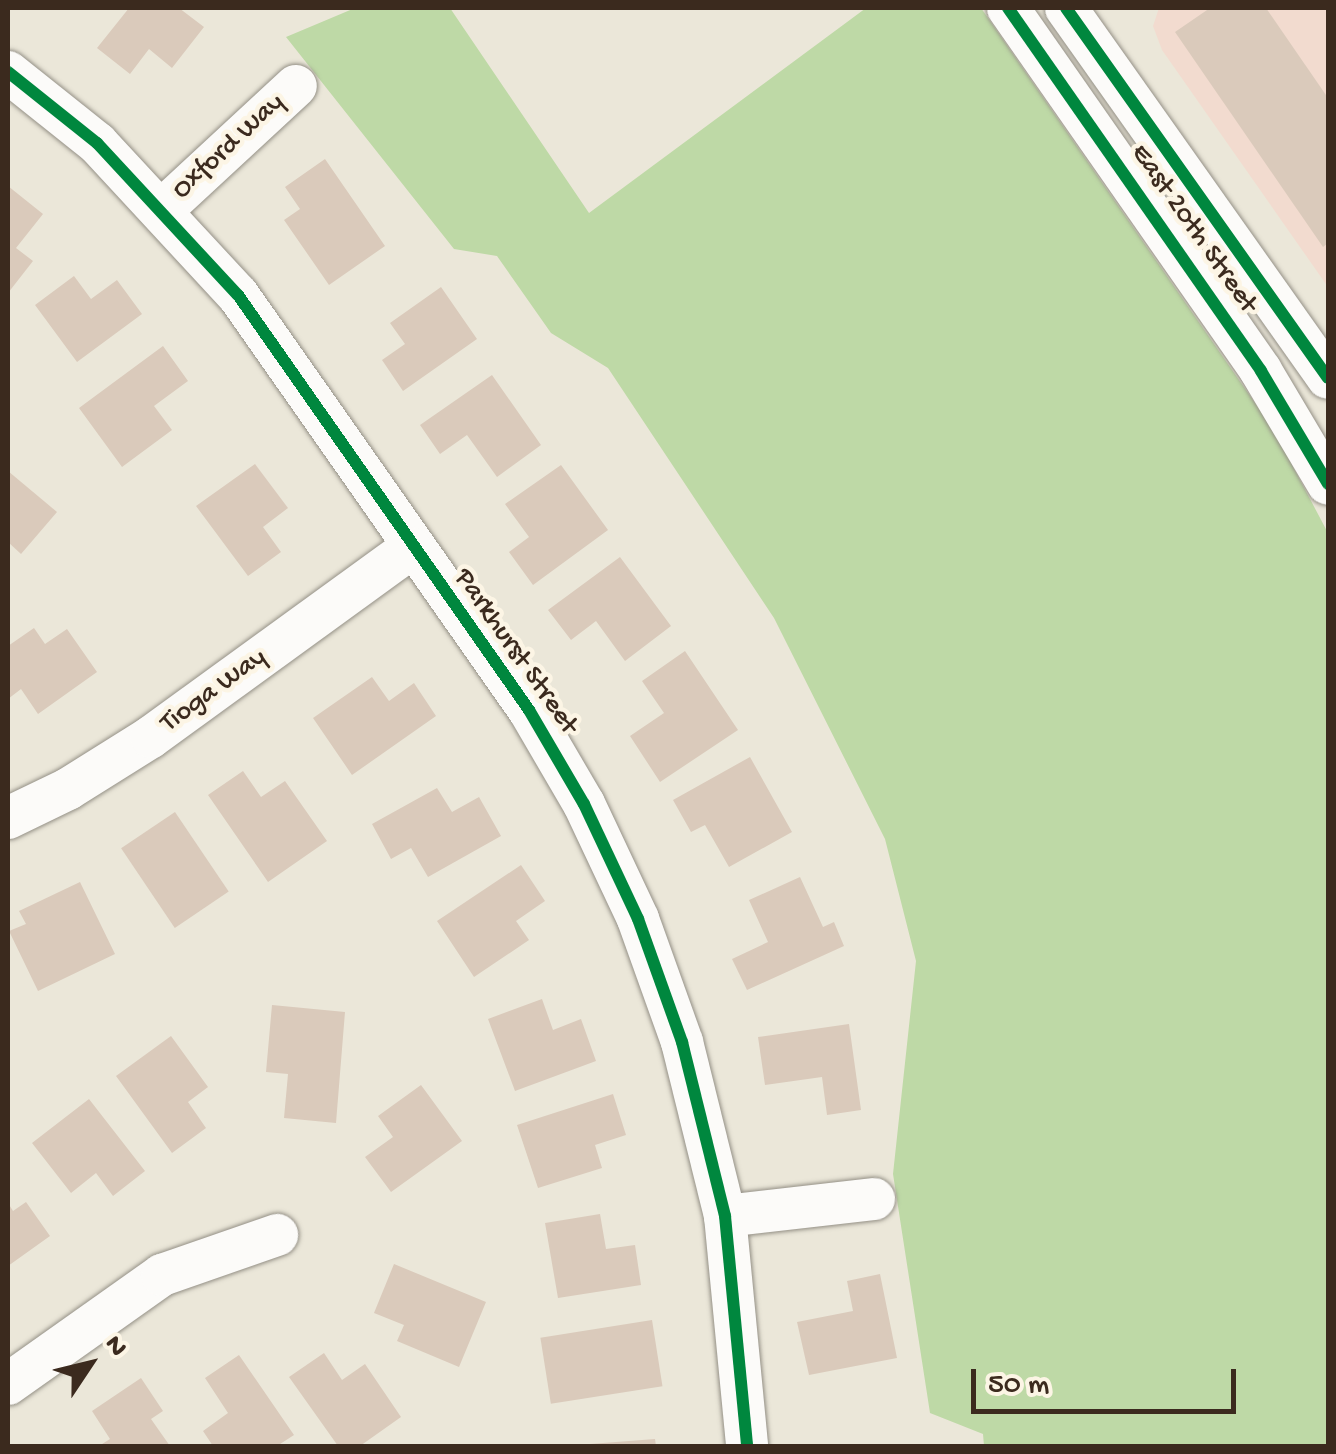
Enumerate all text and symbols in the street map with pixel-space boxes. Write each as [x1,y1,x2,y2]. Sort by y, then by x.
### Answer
street label: Oxford Way [166,87,292,207]
street label: East 20th Street [1122,138,1264,320]
street label: Parkhurst Street [445,563,585,741]
street label: Tioga Way [155,641,273,741]
north arrow [40,1314,140,1414]
text: N [96,1330,134,1363]
scale bar [976,1349,1241,1411]
text: 50 m [988,1369,1049,1404]

